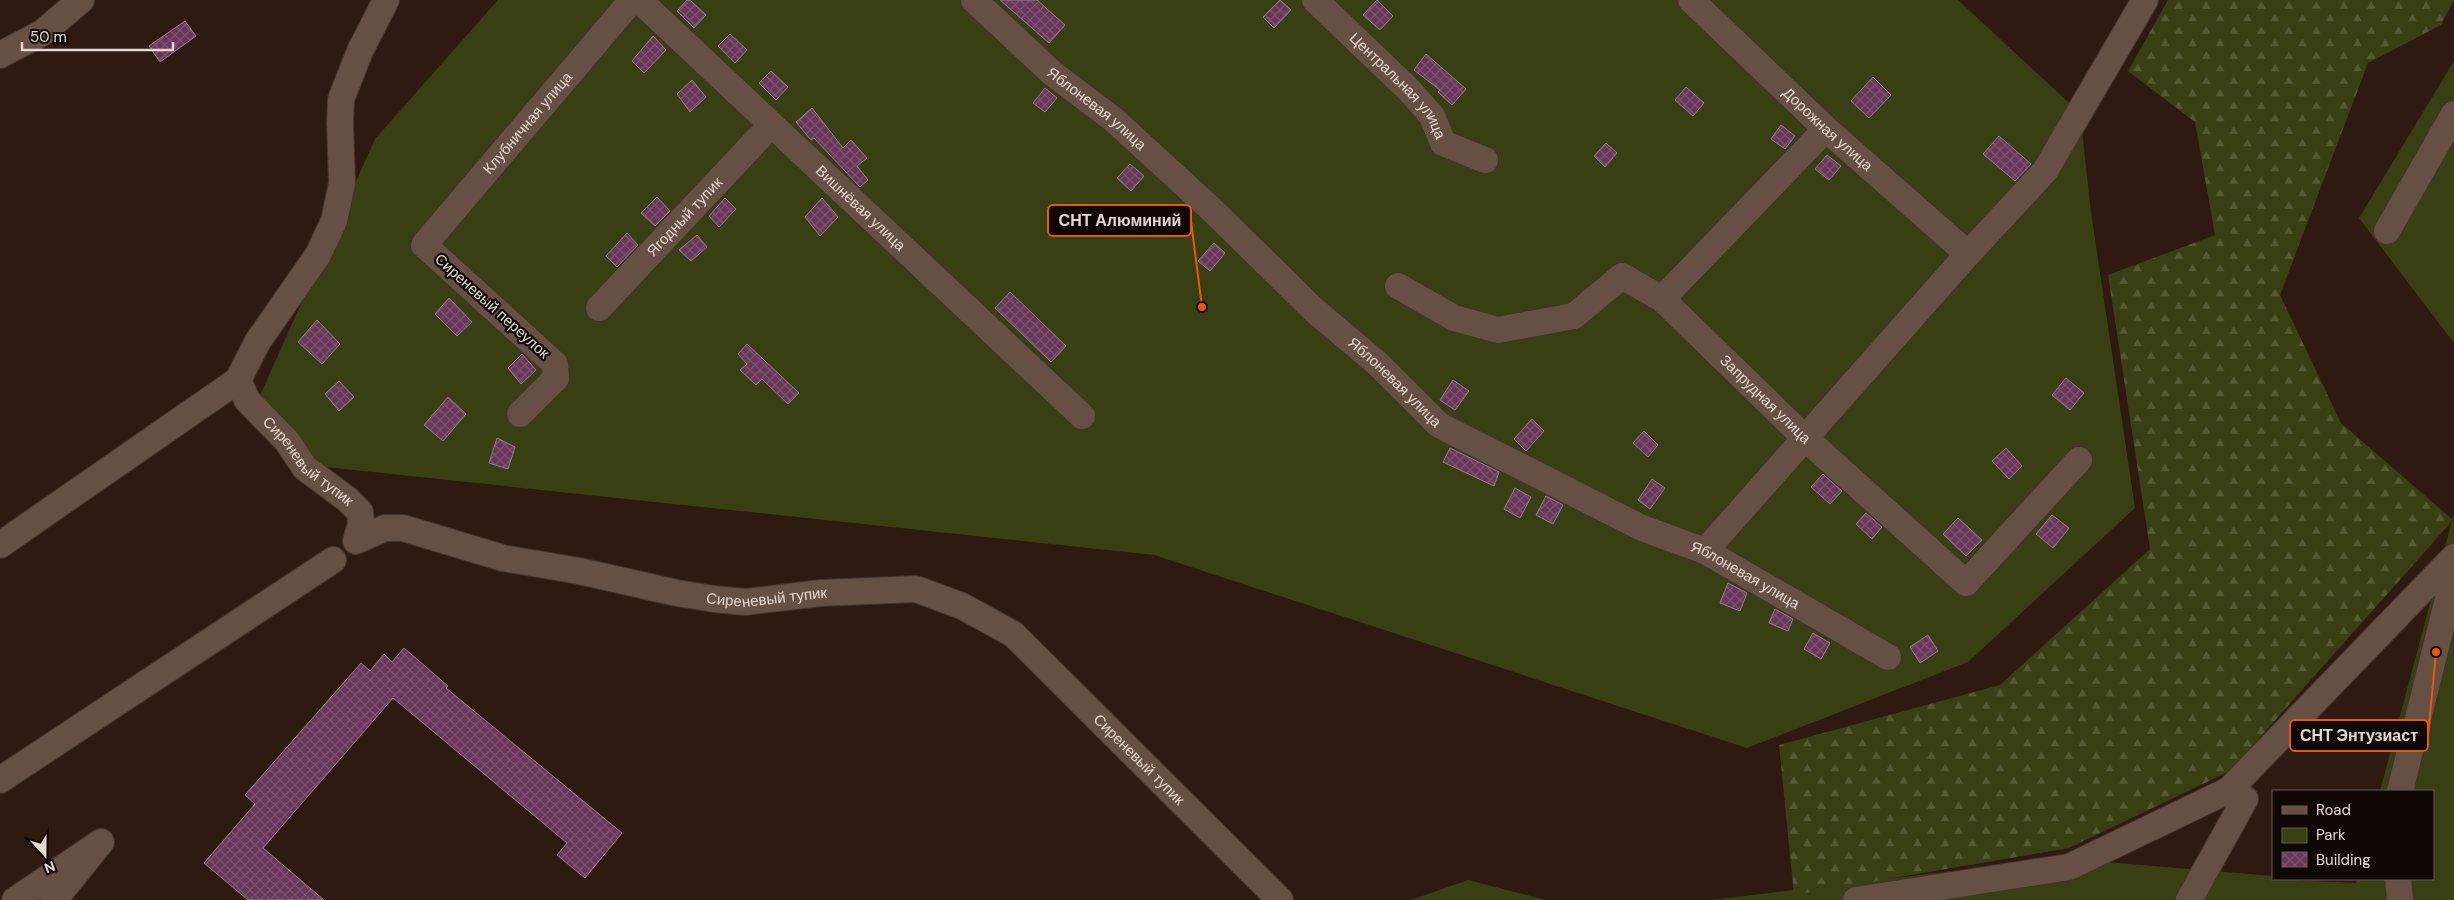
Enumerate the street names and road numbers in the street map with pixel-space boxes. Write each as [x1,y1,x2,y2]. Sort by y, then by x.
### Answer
street label: Центральная улица [1345,28,1451,143]
street label: Яблоневая улица [1043,63,1151,155]
street label: Клубничная улица [478,67,577,178]
street label: Дорожная улица [1778,83,1877,176]
street label: Вишнёвая улица [811,161,910,256]
street label: Ягодный тупик [642,173,727,261]
street label: Сиреневый переулок [430,249,554,363]
street label: Яблоневая улица [1344,333,1446,432]
street label: Запрудная улица [1715,351,1815,449]
street label: Сиреневый тупик [258,412,358,510]
street label: Яблоневая улица [1688,537,1804,614]
street label: Сиреневый тупик [705,583,828,612]
street label: Сиреневый тупик [1089,710,1189,810]

